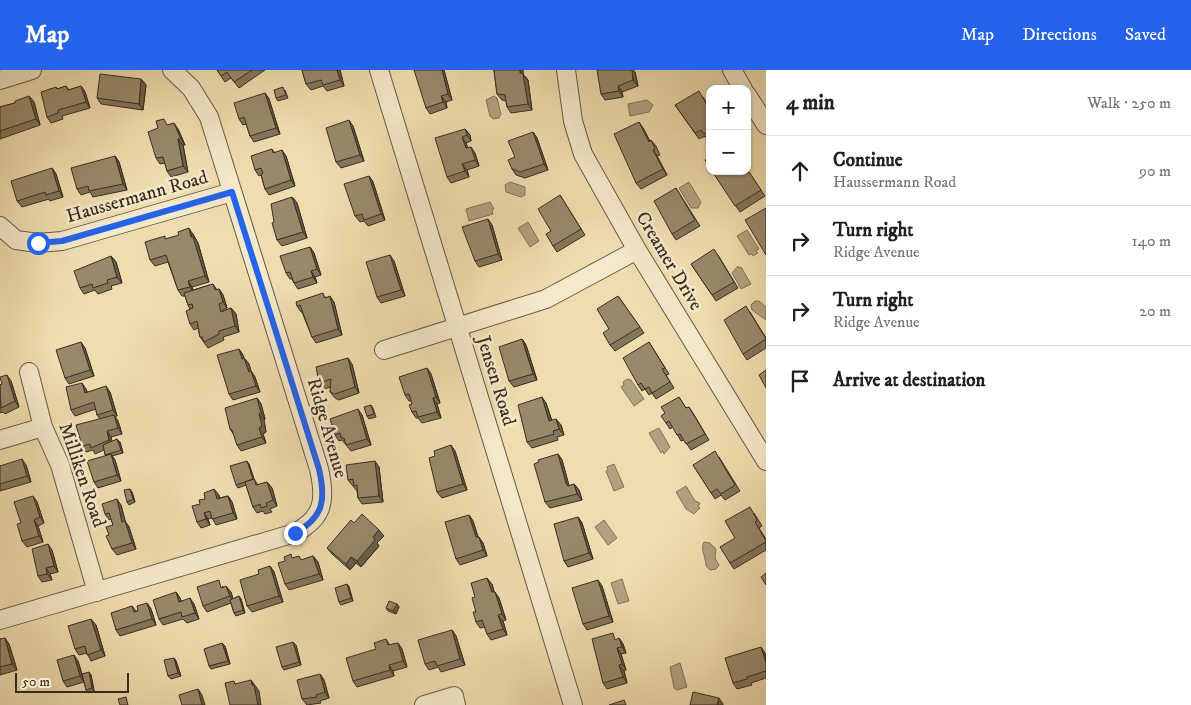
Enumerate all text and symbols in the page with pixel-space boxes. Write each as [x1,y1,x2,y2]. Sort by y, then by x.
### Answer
text: Map [25,20,69,50]
text: Map [961,24,994,46]
text: Directions [1022,24,1097,46]
text: Saved [1125,24,1166,46]
map controls [706,85,751,175]
button: + [706,85,751,130]
text: 4 min [786,90,835,116]
text: Walk · 250 m [1087,93,1171,113]
button: − [706,130,751,175]
text: Continue [833,149,903,172]
icon: ahead [786,157,814,185]
text: 90 m [1139,161,1171,181]
street label: Haussermann Road [63,166,211,228]
text: Haussermann Road [833,172,956,192]
street label: Creamer Drive [631,207,708,315]
text: Turn right [833,219,913,242]
icon: right [786,227,814,255]
text: 140 m [1132,231,1171,251]
route start [27,232,50,255]
text: Ridge Avenue [833,242,920,262]
text: Turn right [833,289,913,312]
icon: right [786,297,814,325]
text: 20 m [1139,301,1171,321]
text: Ridge Avenue [833,312,920,332]
street label: Jensen Road [471,331,521,429]
icon: arrive [786,367,814,395]
text: Arrive at destination [833,369,985,392]
street label: Ridge Avenue [302,375,352,481]
street label: Milliken Road [53,420,111,531]
route end [284,522,307,545]
scale bar [15,670,129,693]
text: 50 m [22,673,50,691]

